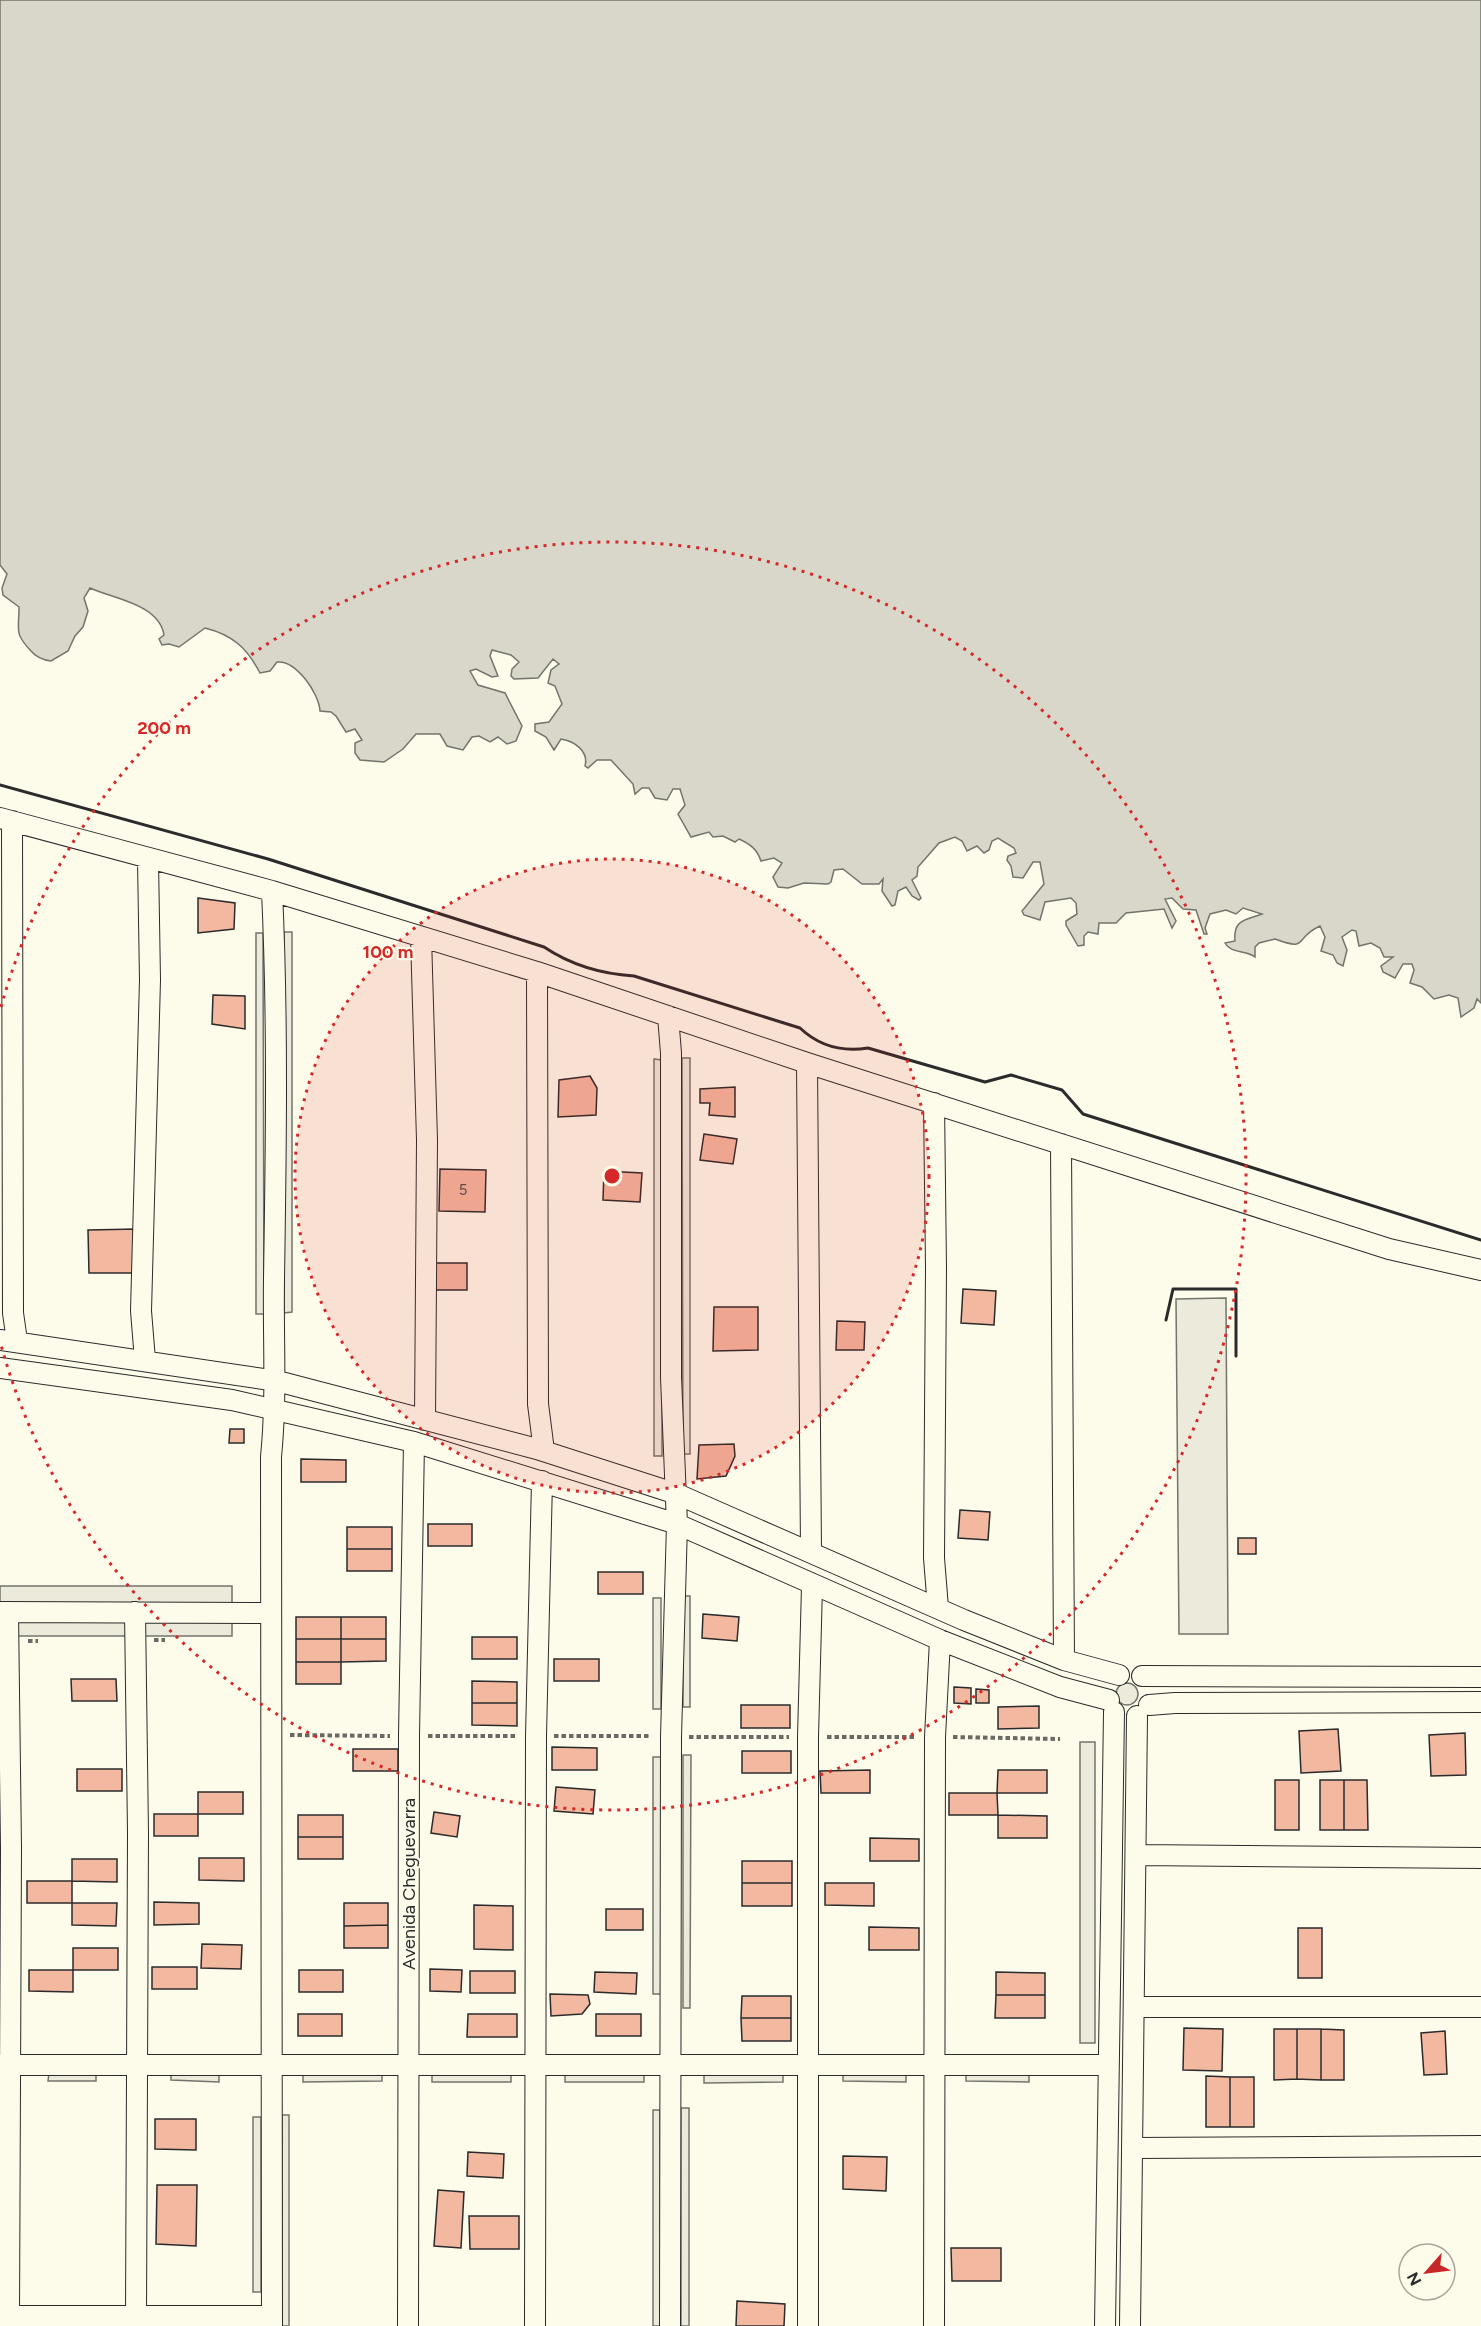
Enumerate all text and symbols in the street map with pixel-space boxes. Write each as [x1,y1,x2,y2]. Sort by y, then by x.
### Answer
text: 200 m [137,717,191,739]
text: 100 m [363,941,413,963]
centre of rings [602,1166,622,1186]
house number: 5 [459,1181,467,1199]
street label: Avenida Cheguevarra [398,1798,420,1970]
north arrow [1397,2242,1457,2302]
text: N [1403,2269,1425,2289]

